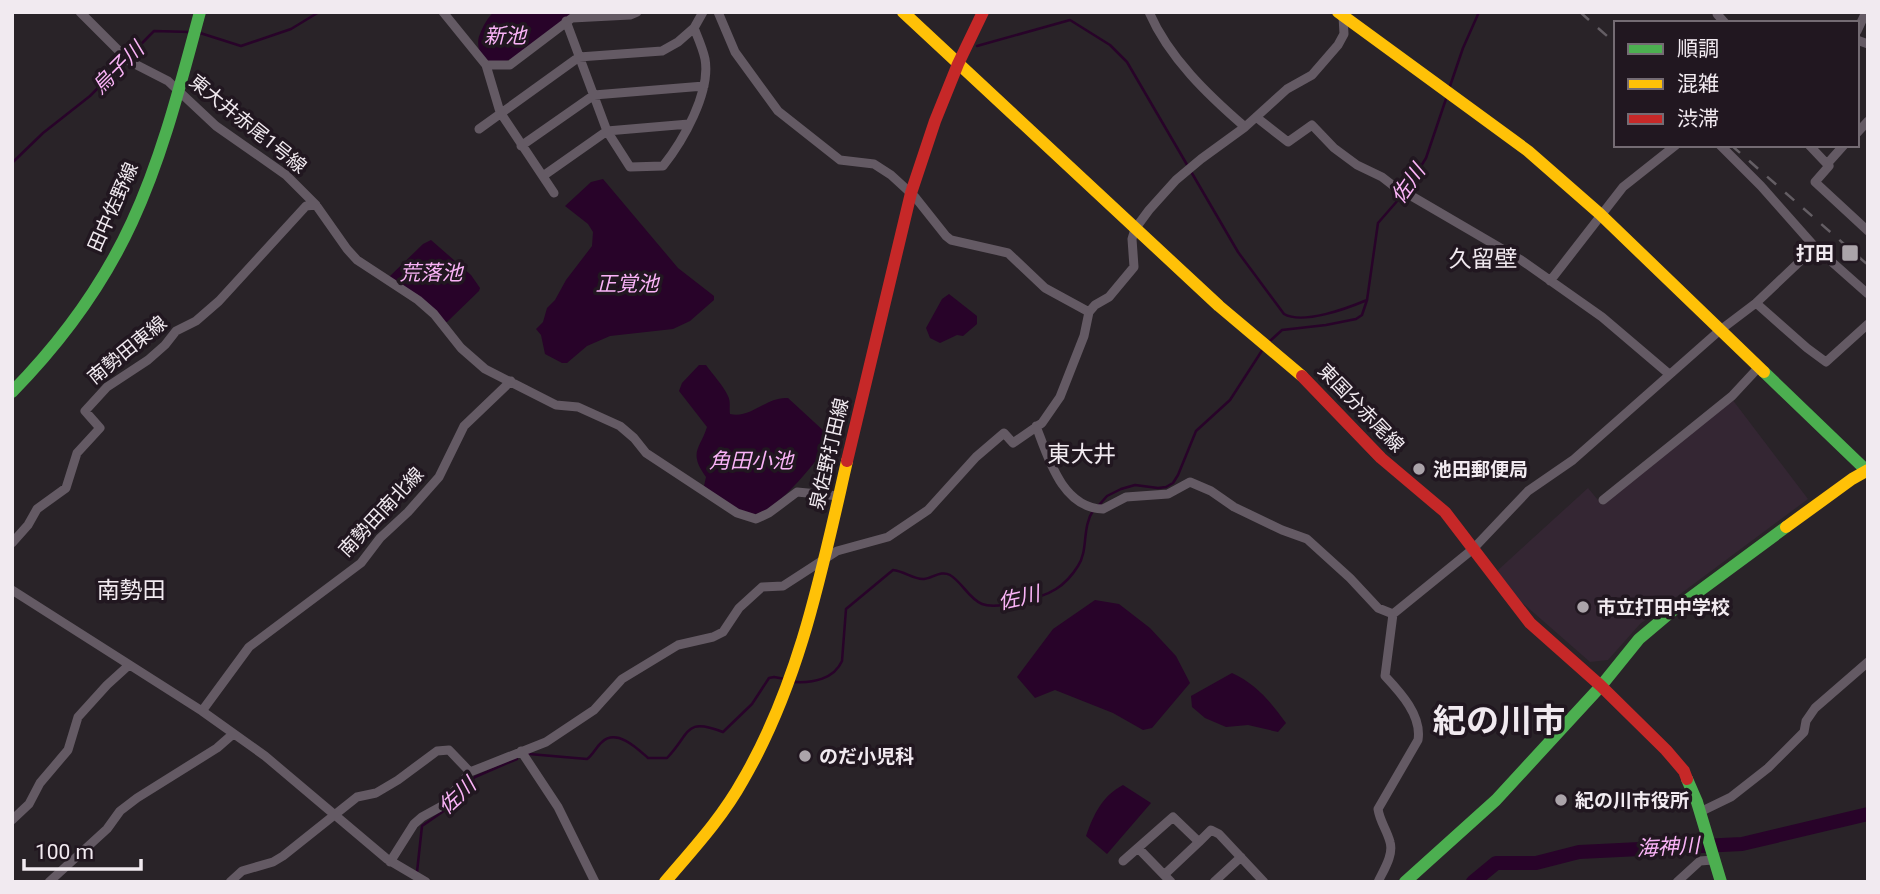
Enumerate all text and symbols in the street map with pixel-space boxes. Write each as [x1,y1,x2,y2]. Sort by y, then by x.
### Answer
legend [1614,21,1859,147]
water label: 新池 [484,24,528,48]
water label: 烏子川 [87,36,150,99]
text: 順調 [1677,37,1719,61]
street label: 東大井赤尾1号線 [185,70,311,178]
text: 混雑 [1677,72,1719,96]
text: 渋滞 [1677,107,1719,131]
water label: 佐川 [1386,158,1431,208]
street label: 田中佐野線 [83,159,143,255]
place label: 打田 [1796,242,1834,265]
marker: 打田 [1840,243,1860,263]
district label: 久留壁 [1449,246,1518,273]
water label: 荒落池 [400,261,464,285]
water label: 正覚池 [596,272,660,296]
street label: 南勢田東線 [83,311,171,389]
street label: 東国分赤尾線 [1313,359,1409,457]
street label: 泉佐野打田線 [805,396,853,512]
district label: 東大井 [1048,441,1117,468]
water label: 角田小池 [709,449,795,473]
place label: 池田郵便局 [1433,458,1528,481]
marker: 池田郵便局 [1411,461,1427,477]
street label: 南勢田南北線 [334,462,428,562]
district label: 南勢田 [97,577,166,604]
water label: 佐川 [996,581,1044,614]
place label: 市立打田中学校 [1597,596,1730,619]
marker: 市立打田中学校 [1575,599,1591,615]
district label: 紀の川市 [1433,701,1565,740]
place label: のだ小児科 [819,745,914,768]
marker: のだ小児科 [797,748,813,764]
water label: 佐川 [433,772,482,819]
place label: 紀の川市役所 [1575,789,1689,812]
marker: 紀の川市役所 [1553,792,1569,808]
scale bar [24,828,142,872]
water label: 海神川 [1636,833,1702,861]
text: 100 m [35,840,94,864]

